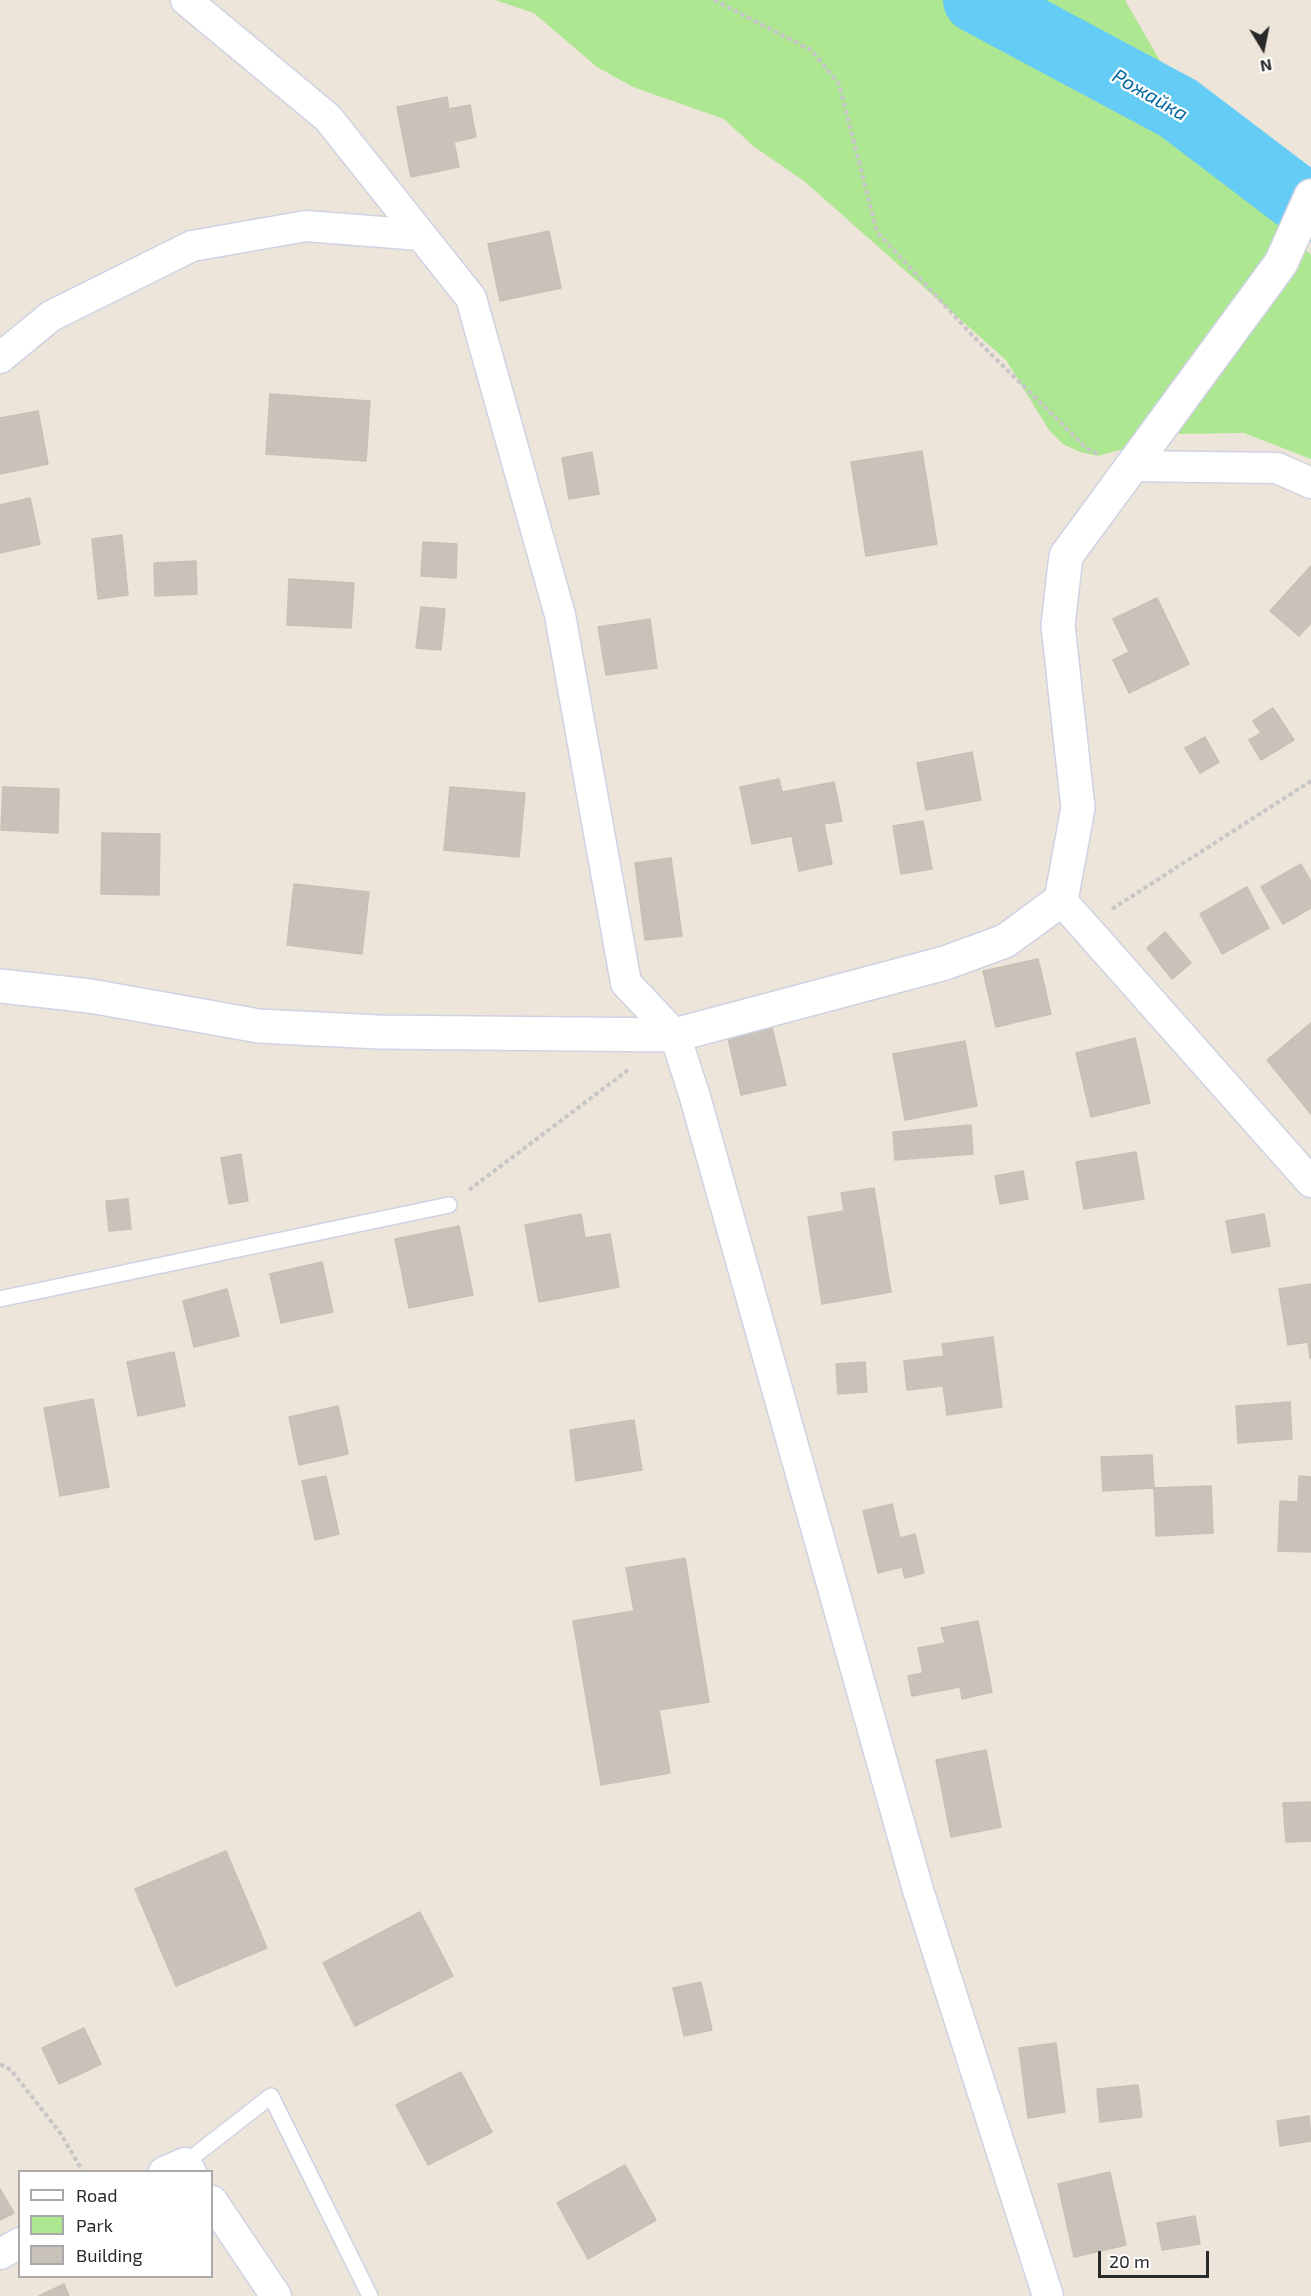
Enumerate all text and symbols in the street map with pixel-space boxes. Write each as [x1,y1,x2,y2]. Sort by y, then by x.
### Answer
north arrow [1233,18,1293,78]
text: N [1259,56,1274,77]
water label: Рожайка [1108,64,1192,126]
legend [18,2170,213,2278]
text: Road [76,2184,117,2206]
text: Park [76,2214,113,2236]
scale bar [1101,2239,1212,2277]
text: Building [76,2244,143,2266]
text: 20 m [1109,2250,1150,2272]

